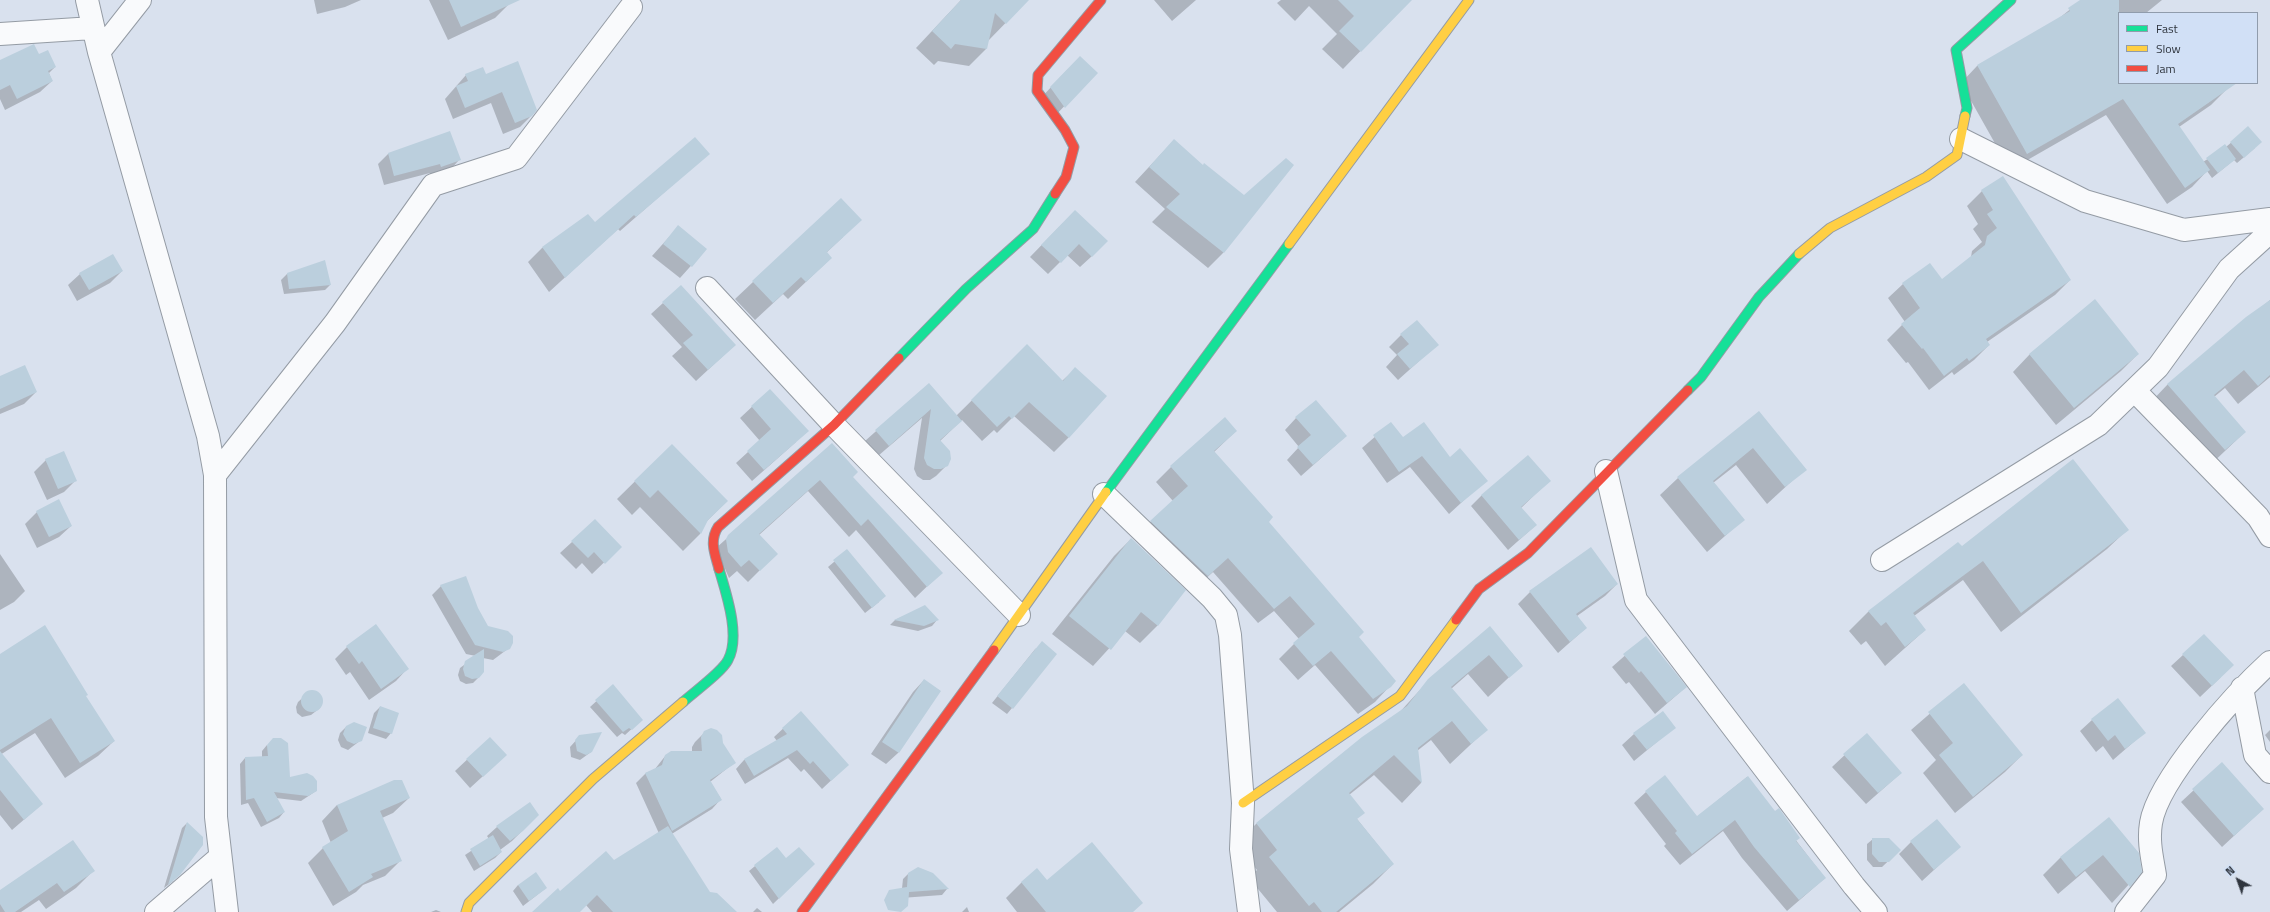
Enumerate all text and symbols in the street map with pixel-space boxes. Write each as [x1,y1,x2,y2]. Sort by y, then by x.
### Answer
legend [2118,12,2258,84]
text: Fast [2156,19,2178,38]
text: Slow [2156,39,2181,58]
text: Jam [2156,59,2176,78]
north arrow [2218,860,2258,900]
text: N [2222,862,2238,879]

